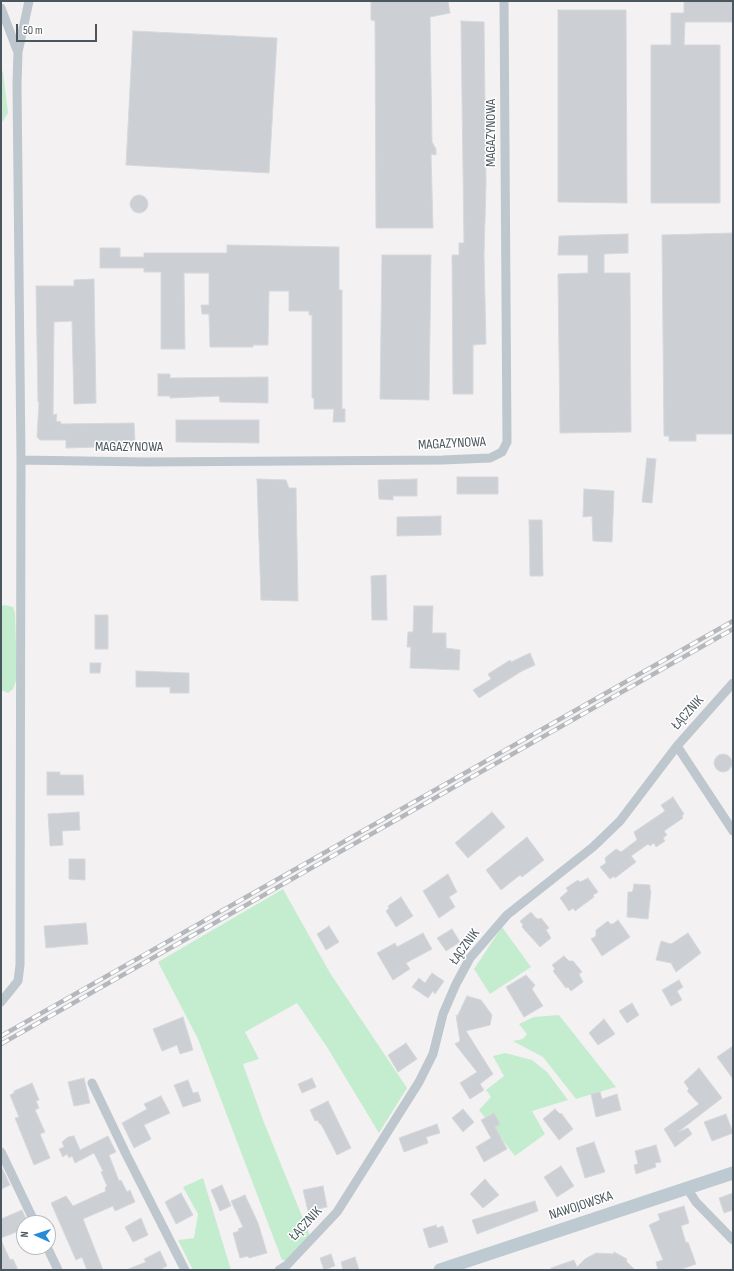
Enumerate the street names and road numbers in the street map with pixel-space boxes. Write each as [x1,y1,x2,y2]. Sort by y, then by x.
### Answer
street label: MAGAZYNOWA [483,99,499,167]
street label: MAGAZYNOWA [418,434,486,454]
street label: MAGAZYNOWA [95,439,163,455]
street label: ŁĄCZNIK [668,692,708,734]
street label: ŁĄCZNIK [446,926,484,968]
street label: NAWOJOWSKA [547,1188,615,1224]
street label: ŁĄCZNIK [286,1204,326,1244]

